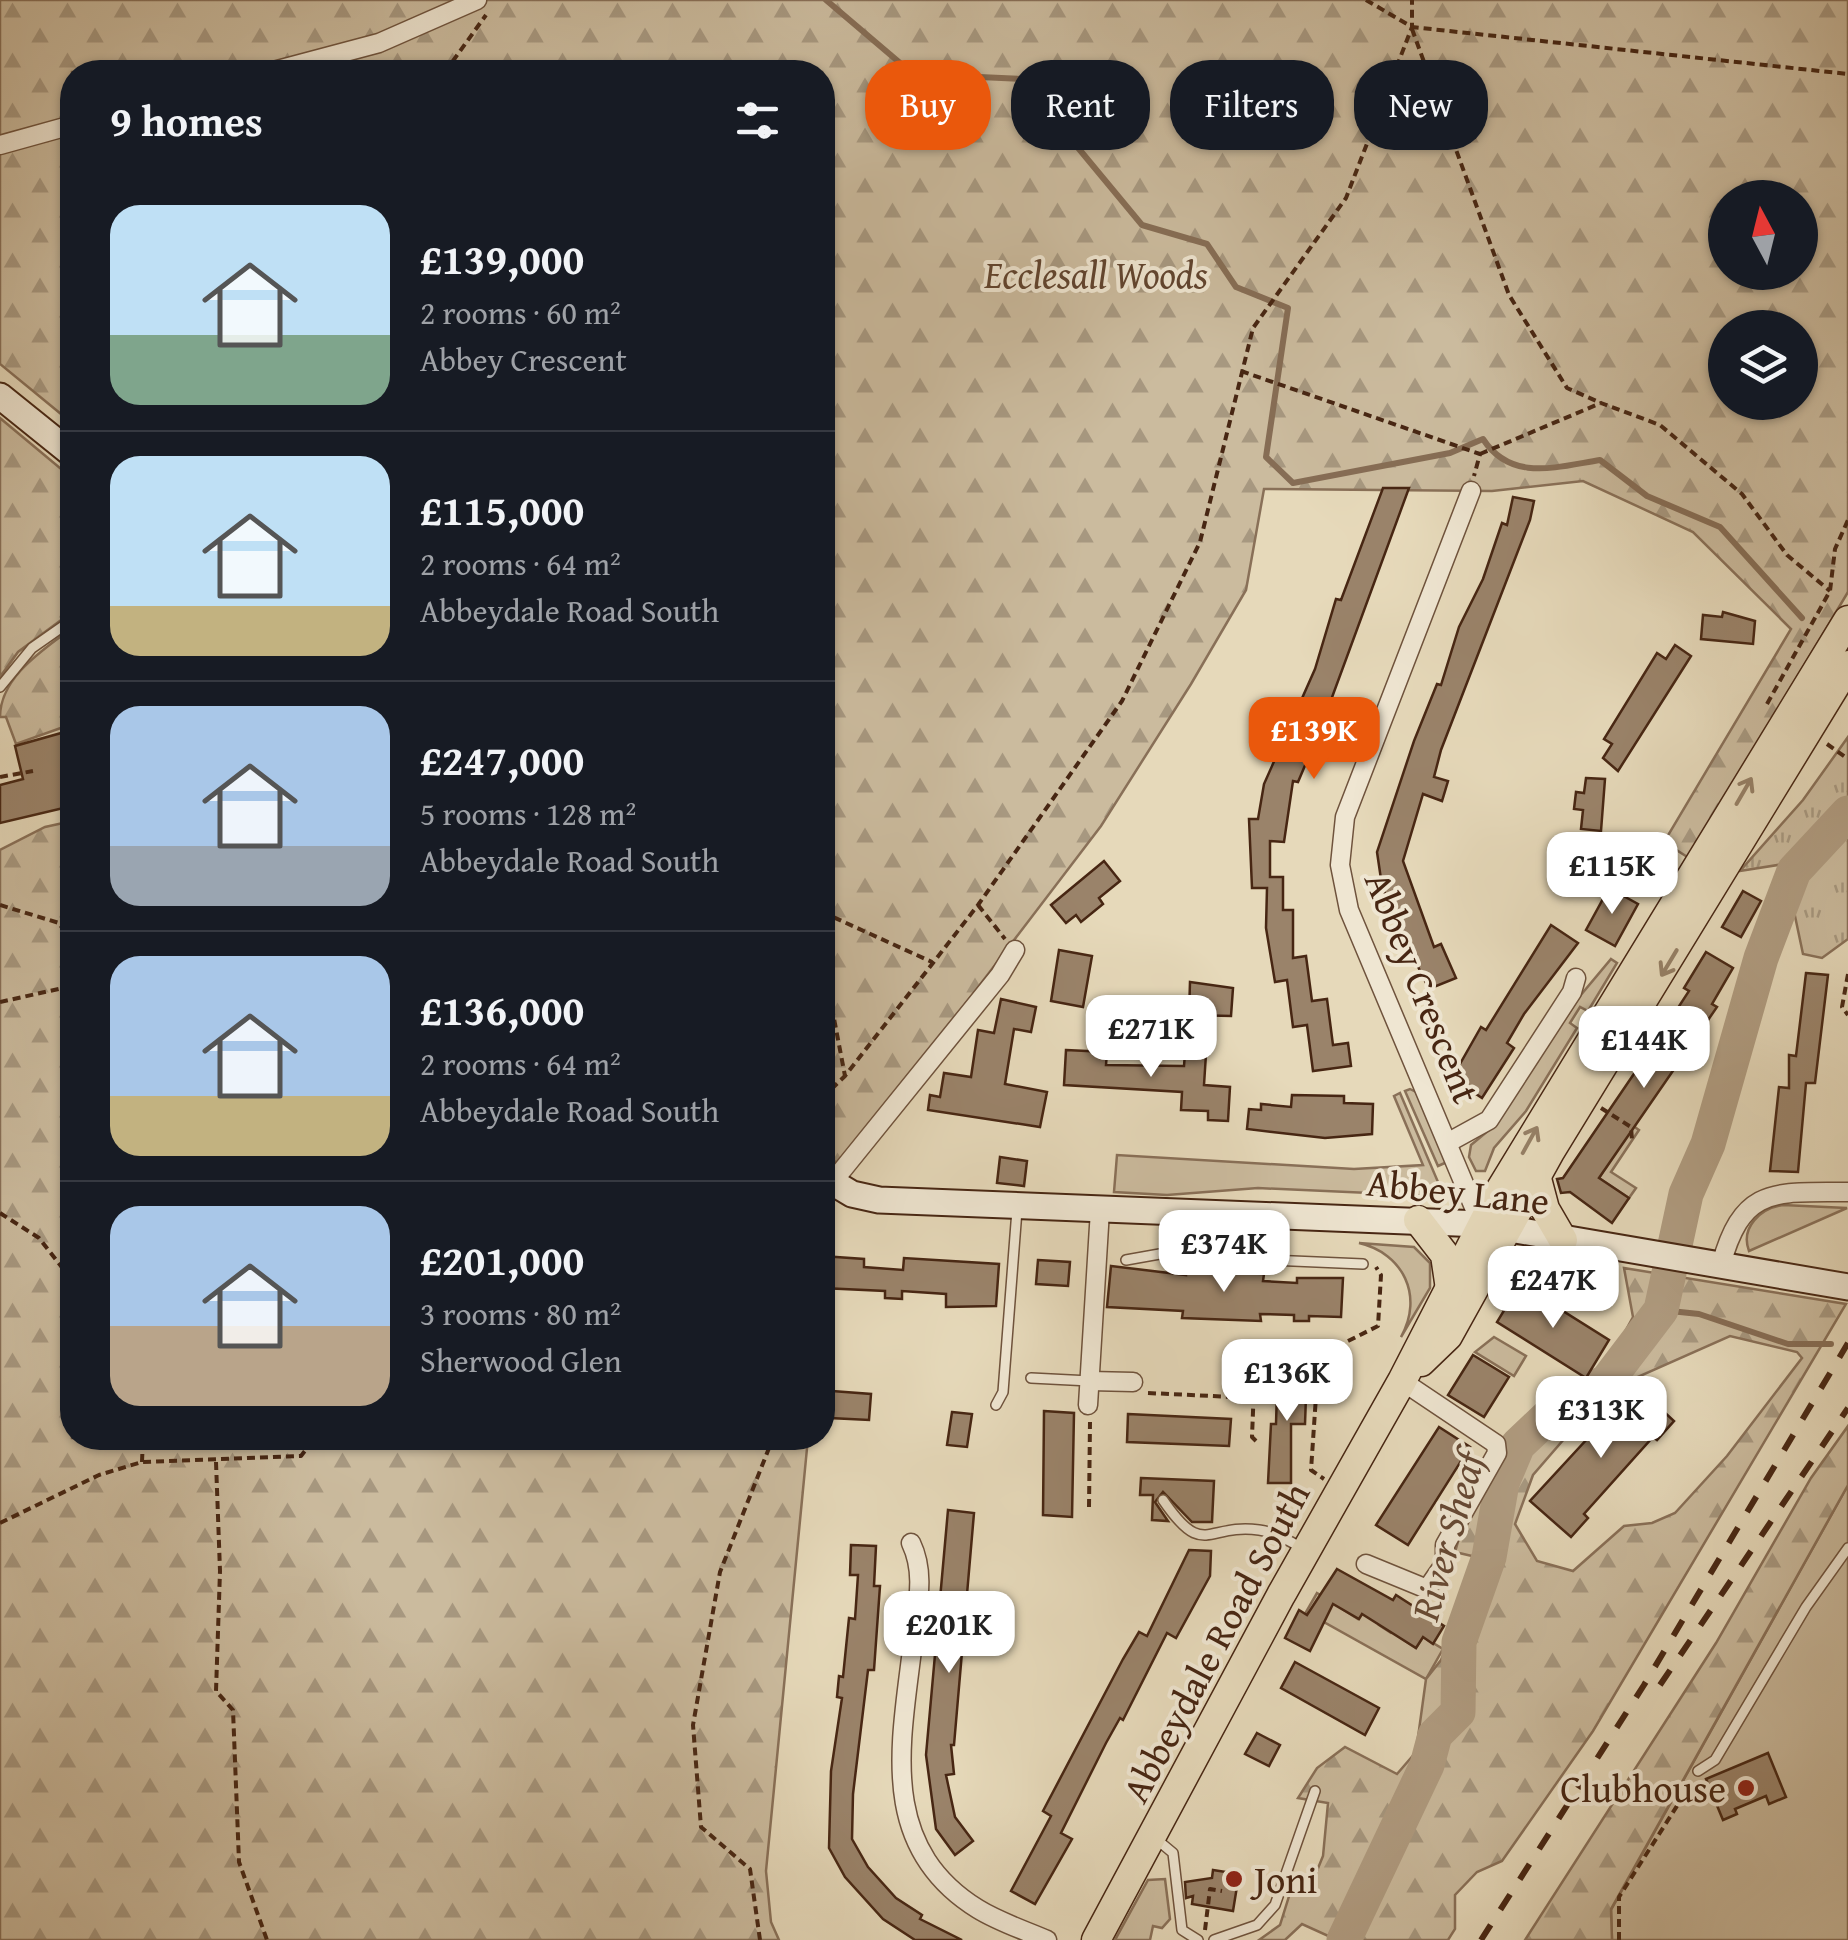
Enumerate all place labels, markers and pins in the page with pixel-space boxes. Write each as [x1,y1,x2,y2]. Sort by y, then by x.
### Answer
pin: £139K [1244,697,1384,782]
pin: £115K [1542,832,1682,917]
pin: £271K [1081,995,1221,1080]
pin: £144K [1574,1006,1714,1091]
pin: £374K [1154,1210,1294,1295]
pin: £247K [1483,1246,1623,1331]
pin: £136K [1217,1339,1357,1424]
pin: £313K [1531,1376,1671,1461]
pin: £201K [879,1591,1019,1676]
place label: Clubhouse [1560,1760,1726,1816]
marker: Clubhouse [1735,1777,1757,1799]
place label: Joni [1250,1851,1317,1907]
marker: Joni [1223,1868,1245,1890]

